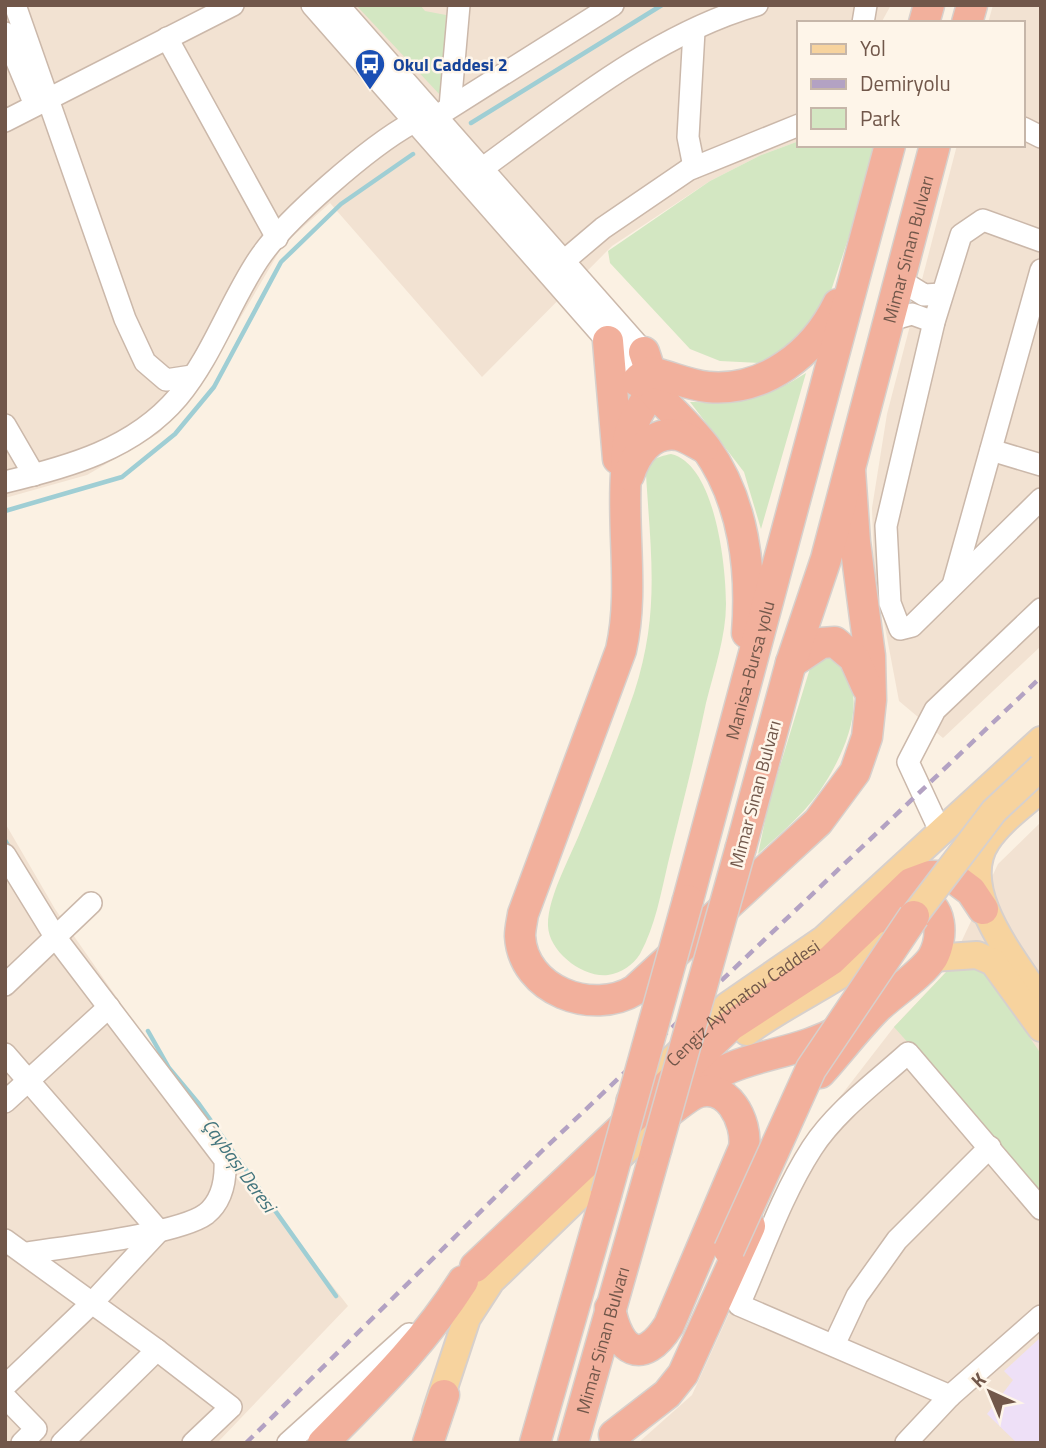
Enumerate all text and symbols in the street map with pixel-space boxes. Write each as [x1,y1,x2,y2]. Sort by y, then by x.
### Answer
legend [797,21,1025,147]
text: Yol [860,32,886,64]
bus stop icon: Okul Caddesi 2 [353,47,387,91]
place label: Okul Caddesi 2 [393,51,508,78]
text: Demiryolu [860,67,951,99]
text: Park [860,102,900,134]
street label: Mimar Sinan Bulvarı [875,172,940,326]
street label: Manisa-Bursa yolu [718,597,781,743]
street label: Mimar Sinan Bulvarı [722,717,788,871]
street label: Cengiz Aytmatov Caddesi [660,933,825,1072]
water label: Çaybaşı Deresi [196,1112,285,1220]
street label: Mimar Sinan Bulvarı [568,1263,636,1417]
north arrow [955,1357,1025,1427]
text: K [964,1365,992,1394]

